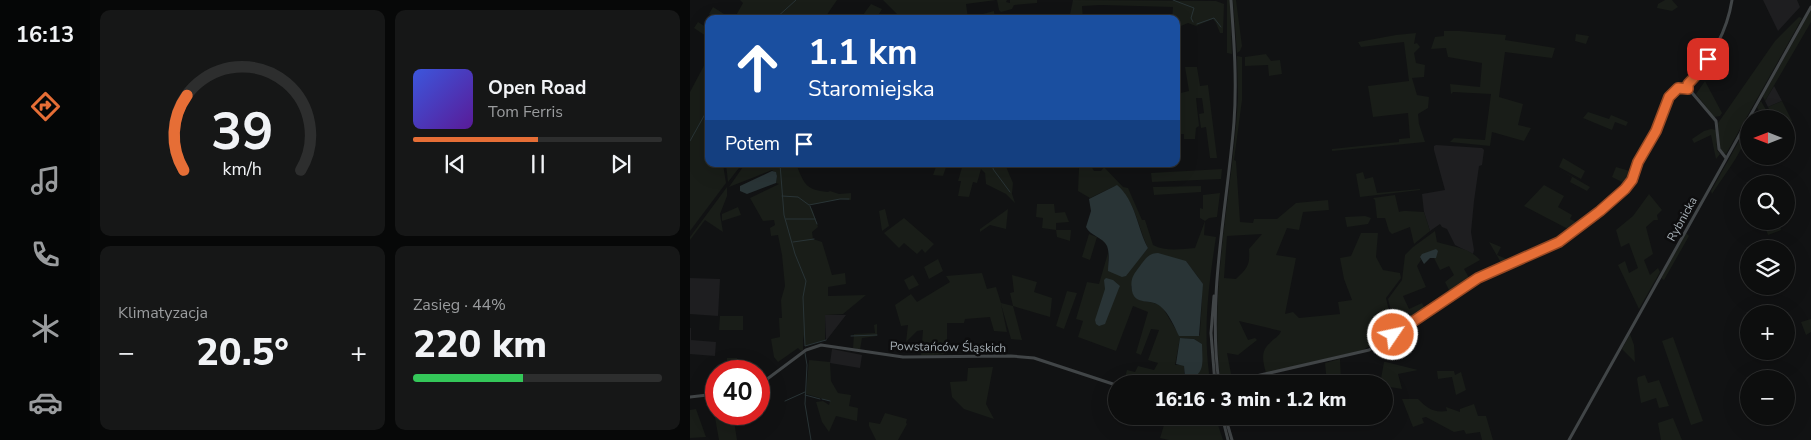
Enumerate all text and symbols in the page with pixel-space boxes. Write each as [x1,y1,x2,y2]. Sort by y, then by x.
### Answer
text: 16:13 [16,20,74,50]
text: 1.1 km [808,29,918,76]
icon: ahead [725,35,790,100]
pin [1687,38,1729,80]
icon: arrive [1694,45,1722,73]
text: Staromiejska [808,74,935,104]
text: Open Road [488,75,586,101]
icon: directions [28,89,63,124]
text: 39 [211,96,274,167]
text: Tom Ferris [488,101,563,123]
north arrow [1740,110,1795,165]
map controls [1740,110,1795,425]
icon: arrive [790,130,818,158]
text: Potem [725,131,780,157]
icon: previous [441,150,469,178]
icon: pause [524,150,552,178]
icon: next [607,150,635,178]
text: km/h [223,157,262,181]
icon: music [28,163,63,198]
button: search [1740,175,1795,230]
street label: Rybnicka [1663,194,1701,244]
icon: phone [28,237,63,272]
button: layers [1740,240,1795,295]
text: Zasięg · 44% [413,294,506,316]
text: Klimatyzacja [118,302,208,324]
button: + [1740,305,1795,360]
position arrow [1366,308,1418,360]
icon: climate [28,311,63,346]
text: 220 km [413,319,547,370]
text: 20.5° [196,327,289,378]
text: − [118,334,135,372]
text: + [350,334,367,372]
street label: Powstańców Śląskich [890,338,1006,356]
speed limit sign: 40 [705,360,770,425]
button: − [1740,370,1795,425]
icon: car [28,385,63,420]
text: 16:16 · 3 min · 1.2 km [1154,387,1347,413]

